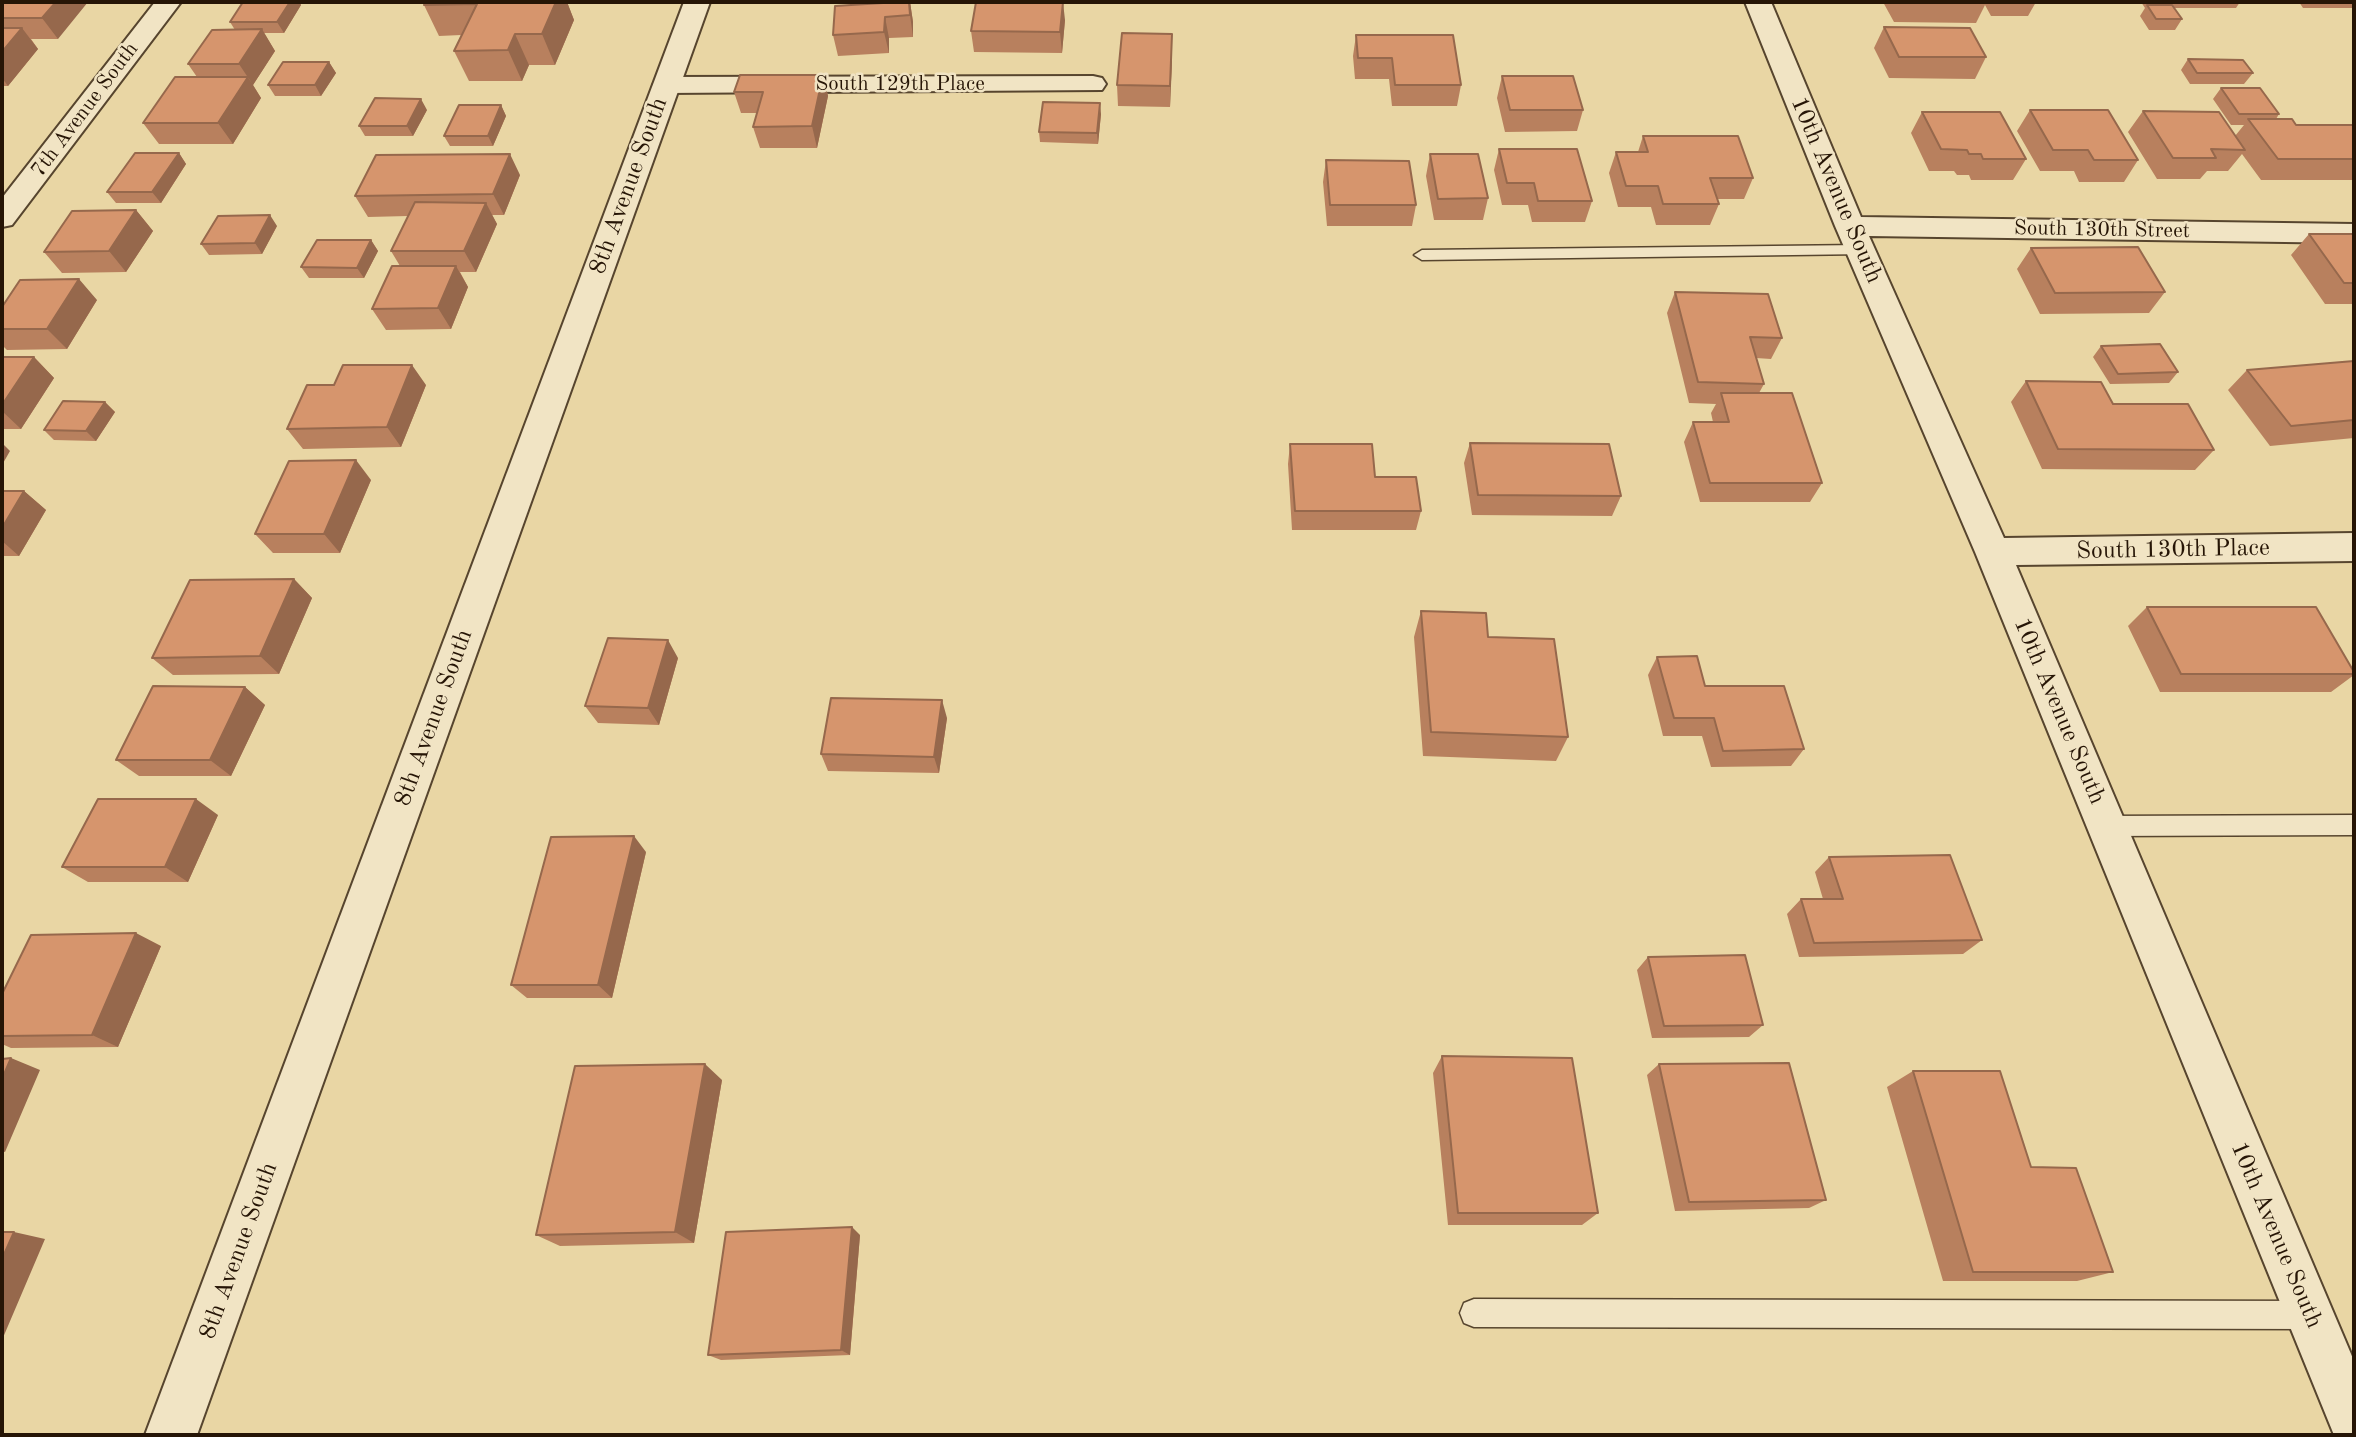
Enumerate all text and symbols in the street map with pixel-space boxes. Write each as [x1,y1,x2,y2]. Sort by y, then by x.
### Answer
street label: 7th Avenue South [26,37,144,183]
street label: South 129th Place [815,71,985,97]
street label: 10th Avenue South [1784,92,1888,288]
street label: 8th Avenue South [584,94,674,278]
street label: South 130th Street [2014,216,2190,244]
street label: South 130th Place [2076,534,2270,566]
street label: 10th Avenue South [2007,613,2111,809]
street label: 8th Avenue South [389,626,479,810]
street label: 10th Avenue South [2224,1137,2328,1333]
street label: 8th Avenue South [194,1159,284,1343]

